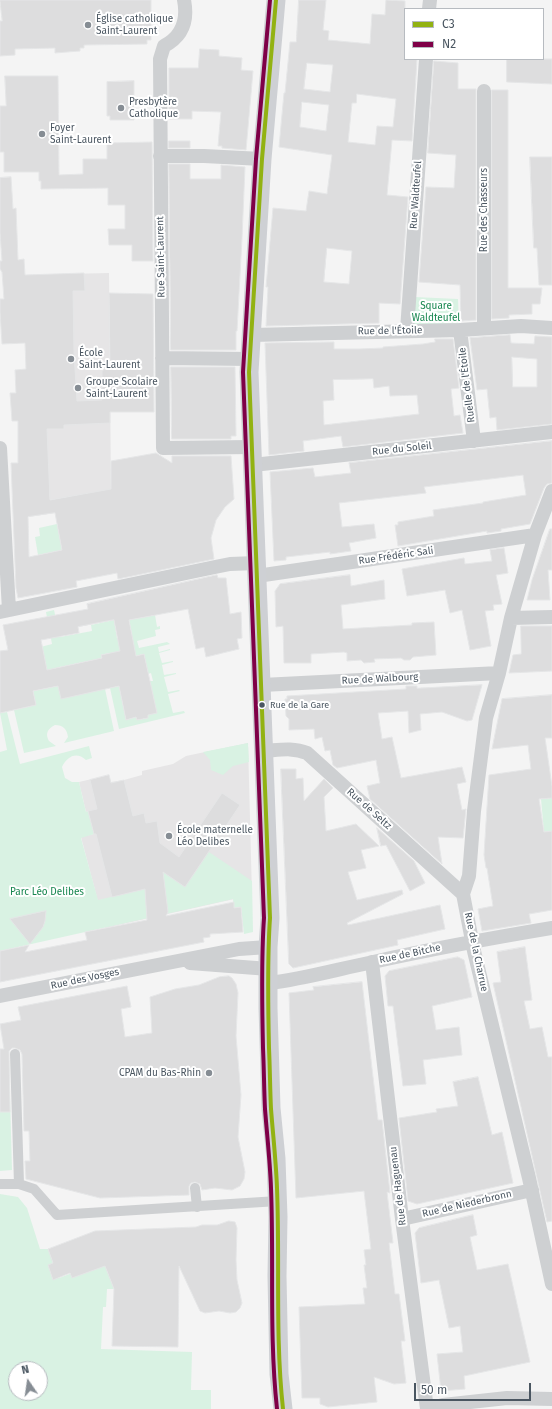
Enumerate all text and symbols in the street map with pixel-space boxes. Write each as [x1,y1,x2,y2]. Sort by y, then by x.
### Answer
legend [404,8,544,60]
place label: Église catholique Saint-Laurent [96,13,173,36]
text: C3 [442,17,455,31]
marker: Église catholique Saint-Laurent [83,20,93,30]
text: N2 [442,37,456,51]
place label: Presbytère Catholique [129,96,178,120]
marker: Presbytère Catholique [116,103,126,113]
place label: Foyer Saint-Laurent [50,122,111,146]
marker: Foyer Saint-Laurent [37,129,47,139]
street label: Rue Waldteufel [408,160,424,230]
street label: Rue des Chasseurs [478,168,490,252]
street label: Rue Saint-Laurent [154,216,168,298]
park label: Square Waldteufel [412,300,460,324]
street label: Rue de l'Étoile [358,324,422,338]
place label: École Saint-Laurent [79,347,140,370]
street label: Ruelle de l'Étoile [456,347,478,423]
marker: École Saint-Laurent [66,354,76,364]
place label: Groupe Scolaire Saint-Laurent [86,376,158,400]
marker: Groupe Scolaire Saint-Laurent [73,383,83,393]
street label: Rue du Soleil [372,440,432,458]
street label: Rue Frédéric Sali [358,545,434,567]
street label: Rue de Walbourg [341,671,419,687]
marker: Rue de la Gare [257,700,267,710]
place label: Rue de la Gare [270,700,329,710]
street label: Rue de Seltz [344,786,394,832]
place label: École maternelle Léo Delibes [177,824,253,848]
marker: École maternelle Léo Delibes [164,831,174,841]
park label: Parc Léo Delibes [10,886,84,898]
street label: Rue de la Charrue [462,911,490,993]
street label: Rue de Bitche [378,942,442,966]
street label: Rue des Vosges [50,966,120,992]
place label: CPAM du Bas-Rhin [119,1067,201,1079]
marker: CPAM du Bas-Rhin [204,1068,214,1078]
street label: Rue de Haguenau [387,1146,409,1226]
street label: Rue de Niederbronn [421,1188,513,1220]
north arrow [8,1361,48,1401]
text: N [20,1363,30,1377]
scale bar [416,1375,533,1401]
text: 50 m [421,1383,447,1397]

